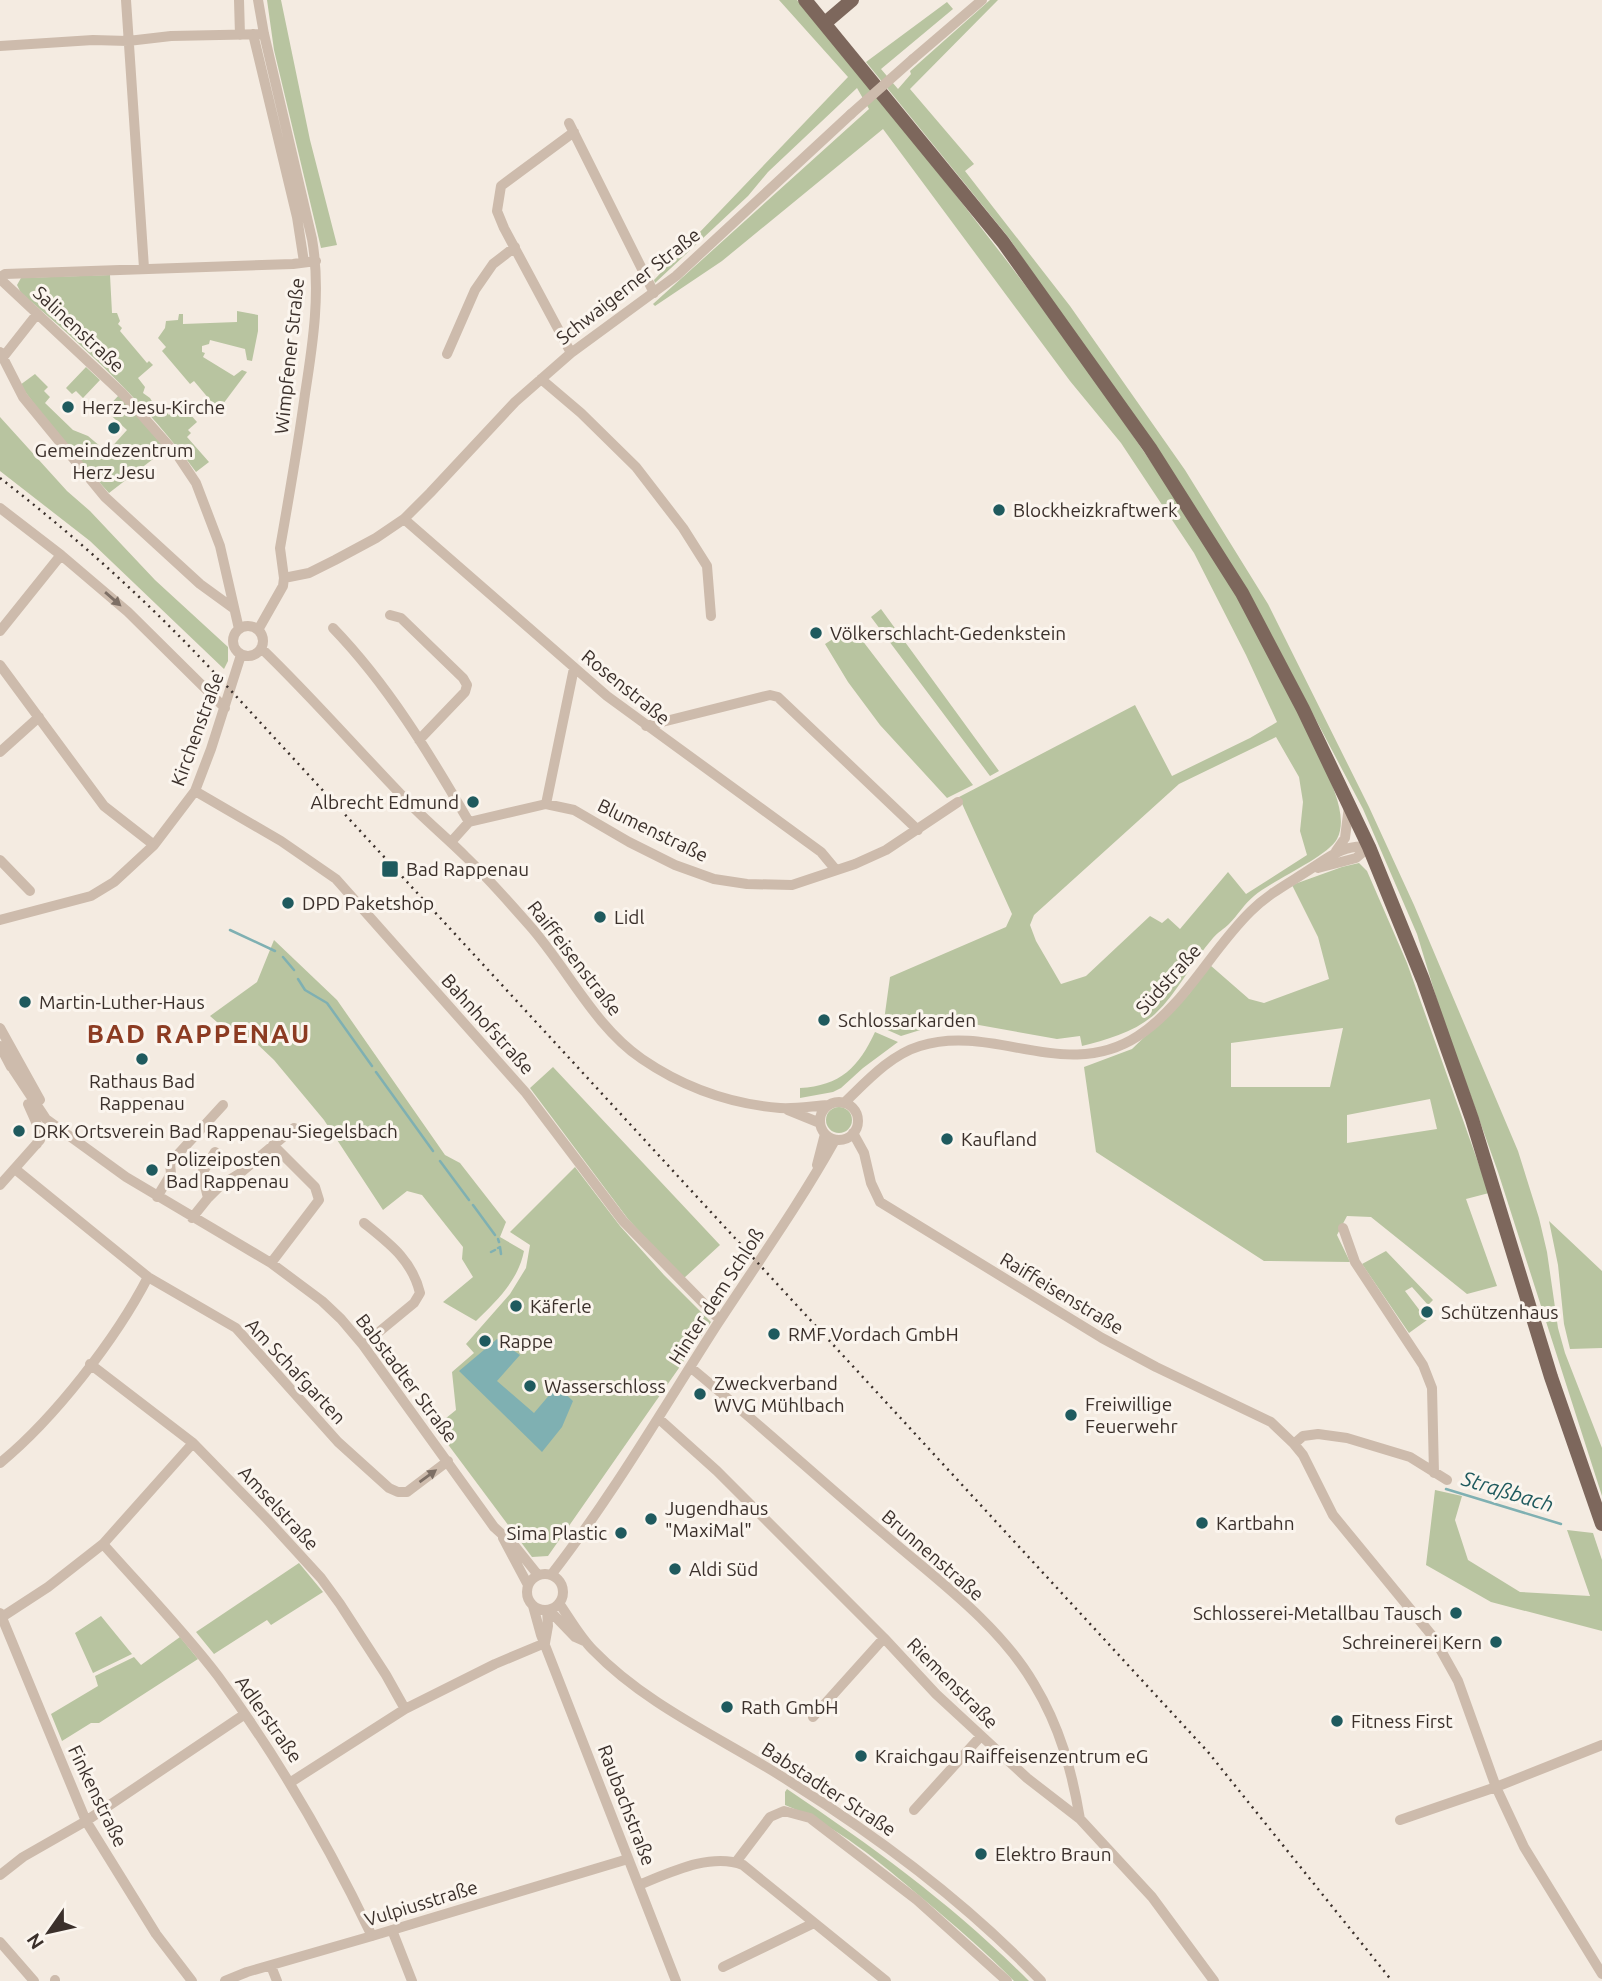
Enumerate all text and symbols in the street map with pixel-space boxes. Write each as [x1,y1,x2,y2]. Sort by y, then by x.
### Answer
street label: Schwaigerner Straße [552,223,704,349]
street label: Wimpfener Straße [270,277,308,435]
street label: Salinenstraße [29,281,129,377]
place label: Herz-Jesu-Kirche [82,396,225,418]
marker: Herz-Jesu-Kirche [60,399,76,415]
marker: Gemeindezentrum Herz Jesu [106,420,122,436]
place label: Gemeindezentrum Herz Jesu [35,439,193,483]
place label: Blockheizkraftwerk [1013,499,1178,521]
marker: Blockheizkraftwerk [991,502,1007,518]
one-way arrow [104,591,122,607]
place label: Völkerschlacht-Gedenkstein [830,622,1066,644]
marker: Völkerschlacht-Gedenkstein [808,625,824,641]
street label: Rosenstraße [577,645,675,729]
street label: Kirchenstraße [166,669,228,789]
place label: Albrecht Edmund [311,791,459,813]
marker: Albrecht Edmund [465,794,481,810]
street label: Blumenstraße [594,794,712,866]
place label: Bad Rappenau [406,858,529,880]
marker: Bad Rappenau [380,859,400,879]
place label: DPD Paketshop [302,892,434,914]
marker: DPD Paketshop [280,895,296,911]
street label: Raiffeisenstraße [523,896,627,1020]
place label: Lidl [614,906,644,928]
marker: Lidl [592,909,608,925]
street label: Südstraße [1131,939,1205,1019]
street label: Bahnhofstraße [437,969,539,1079]
place label: Martin-Luther-Haus [39,991,205,1013]
marker: Martin-Luther-Haus [17,994,33,1010]
place label: Schlossarkarden [838,1009,976,1031]
marker: Schlossarkarden [816,1012,832,1028]
district label: BAD RAPPENAU [87,1019,311,1048]
marker: Rathaus Bad Rappenau [134,1051,150,1067]
place label: Rathaus Bad Rappenau [89,1070,195,1114]
place label: DRK Ortsverein Bad Rappenau-Siegelsbach [33,1120,398,1142]
marker: DRK Ortsverein Bad Rappenau-Siegelsbach [11,1123,27,1139]
place label: Kaufland [961,1128,1037,1150]
marker: Kaufland [939,1131,955,1147]
place label: Polizeiposten Bad Rappenau [166,1148,289,1192]
marker: Polizeiposten Bad Rappenau [144,1162,160,1178]
street label: Hinter dem Schloß [664,1224,768,1368]
street label: Raiffeisenstraße [996,1248,1128,1338]
place label: Käferle [530,1295,592,1317]
marker: Käferle [508,1298,524,1314]
place label: Schützenhaus [1441,1301,1559,1323]
marker: Schützenhaus [1419,1304,1435,1320]
street label: Babstadter Straße [351,1309,463,1447]
street label: Am Schafgarten [241,1314,351,1428]
place label: RMF Vordach GmbH [788,1323,959,1345]
marker: RMF Vordach GmbH [766,1326,782,1342]
place label: Rappe [499,1330,553,1352]
marker: Rappe [477,1333,493,1349]
place label: Zweckverband WVG Mühlbach [714,1372,845,1416]
place label: Wasserschloss [544,1375,666,1397]
marker: Wasserschloss [522,1378,538,1394]
marker: Zweckverband WVG Mühlbach [692,1386,708,1402]
place label: Freiwillige Feuerwehr [1085,1393,1178,1437]
marker: Freiwillige Feuerwehr [1063,1407,1079,1423]
street label: Amselstraße [234,1461,324,1555]
water label: Straßbach [1458,1465,1557,1516]
one-way arrow [419,1470,437,1484]
place label: Jugendhaus "MaxiMal" [665,1497,768,1541]
street label: Brunnenstraße [878,1505,988,1605]
marker: Jugendhaus "MaxiMal" [643,1511,659,1527]
place label: Kartbahn [1216,1512,1295,1534]
marker: Kartbahn [1194,1515,1210,1531]
place label: Sima Plastic [507,1522,607,1544]
marker: Sima Plastic [613,1525,629,1541]
place label: Aldi Süd [689,1558,758,1580]
marker: Aldi Süd [667,1561,683,1577]
place label: Schlosserei-Metallbau Tausch [1193,1602,1442,1624]
marker: Schlosserei-Metallbau Tausch [1448,1605,1464,1621]
place label: Schreinerei Kern [1342,1631,1482,1653]
street label: Riemenstraße [903,1633,1003,1733]
marker: Schreinerei Kern [1488,1634,1504,1650]
street label: Adlerstraße [231,1671,307,1767]
place label: Rath GmbH [741,1696,839,1718]
marker: Rath GmbH [719,1699,735,1715]
place label: Fitness First [1351,1710,1453,1732]
marker: Fitness First [1329,1713,1345,1729]
street label: Babstadter Straße [758,1737,900,1841]
street label: Finkenstraße [64,1741,132,1851]
street label: Raubachstraße [594,1741,660,1869]
place label: Kraichgau Raiffeisenzentrum eG [875,1745,1148,1767]
marker: Kraichgau Raiffeisenzentrum eG [853,1748,869,1764]
place label: Elektro Braun [995,1843,1112,1865]
marker: Elektro Braun [973,1846,989,1862]
street label: Vulpiusstraße [362,1875,480,1931]
north arrow [14,1897,84,1967]
text: N [22,1929,48,1954]

